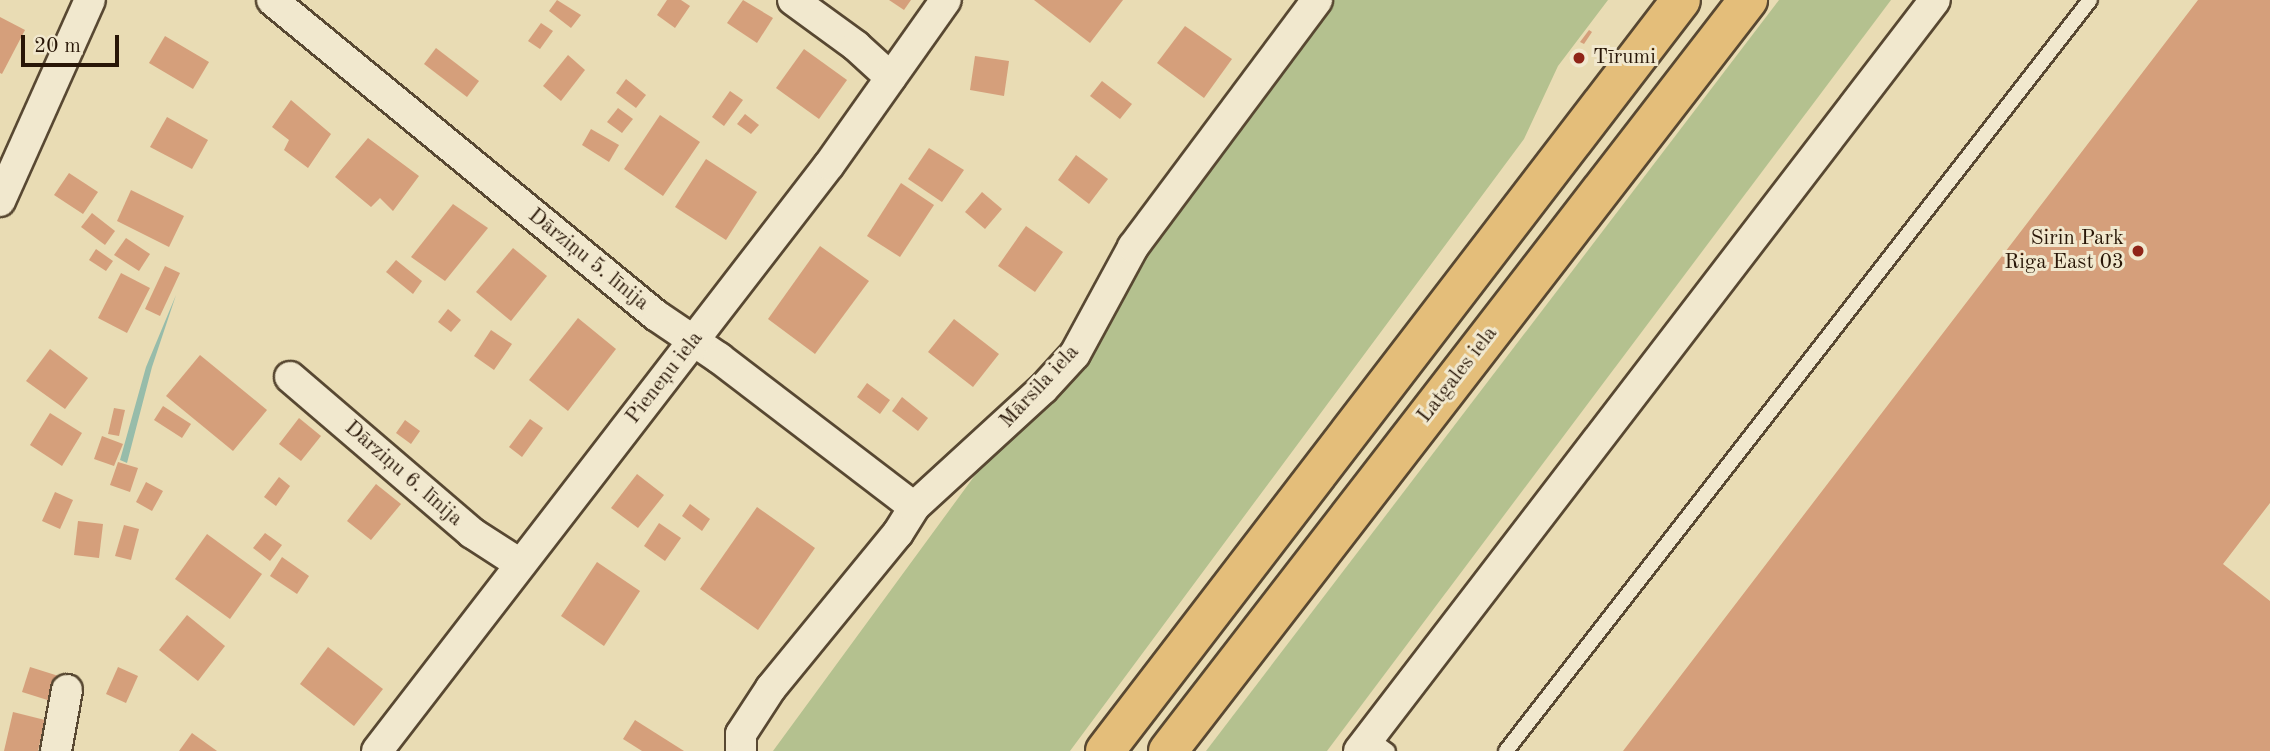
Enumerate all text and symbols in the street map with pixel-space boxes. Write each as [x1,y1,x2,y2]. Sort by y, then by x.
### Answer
scale bar [24,21,122,65]
text: 20 m [34,36,81,57]
place label: Tīrumi [1593,45,1656,71]
marker: Tīrumi [1571,50,1587,66]
street label: Dārziņu 5. līnija [523,204,653,316]
place label: Sirin Park Riga East 03 [2004,226,2124,276]
marker: Sirin Park Riga East 03 [2130,243,2146,259]
street label: Latgales iela [1413,322,1503,428]
street label: Pieneņu iela [621,327,709,429]
street label: Mārsila iela [995,340,1085,434]
street label: Dārziņu 6. līnija [339,416,467,532]

